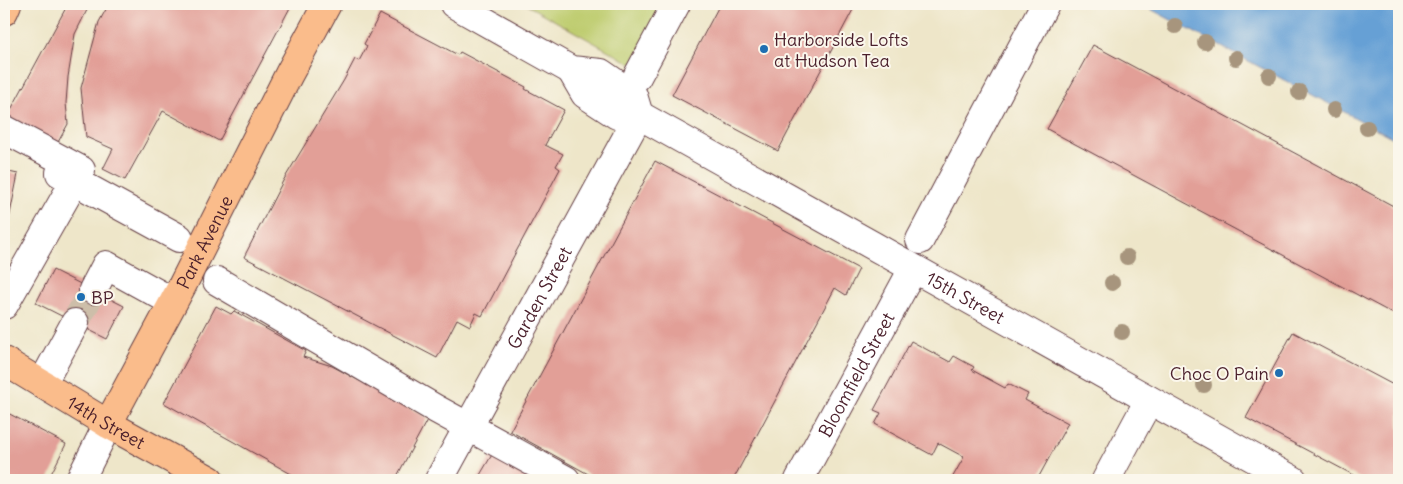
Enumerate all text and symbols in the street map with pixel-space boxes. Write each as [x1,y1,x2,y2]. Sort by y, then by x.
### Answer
place label: Harborside Lofts at Hudson Tea [774,28,908,72]
marker: Harborside Lofts at Hudson Tea [758,43,770,55]
street label: Park Avenue [171,191,237,293]
street label: Garden Street [502,242,576,353]
street label: 15th Street [922,266,1009,328]
place label: BP [91,286,114,309]
marker: BP [75,291,87,303]
street label: Bloomfield Street [813,308,899,441]
place label: Choc O Pain [1170,362,1269,385]
marker: Choc O Pain [1273,367,1285,379]
street label: 14th Street [63,390,149,454]

